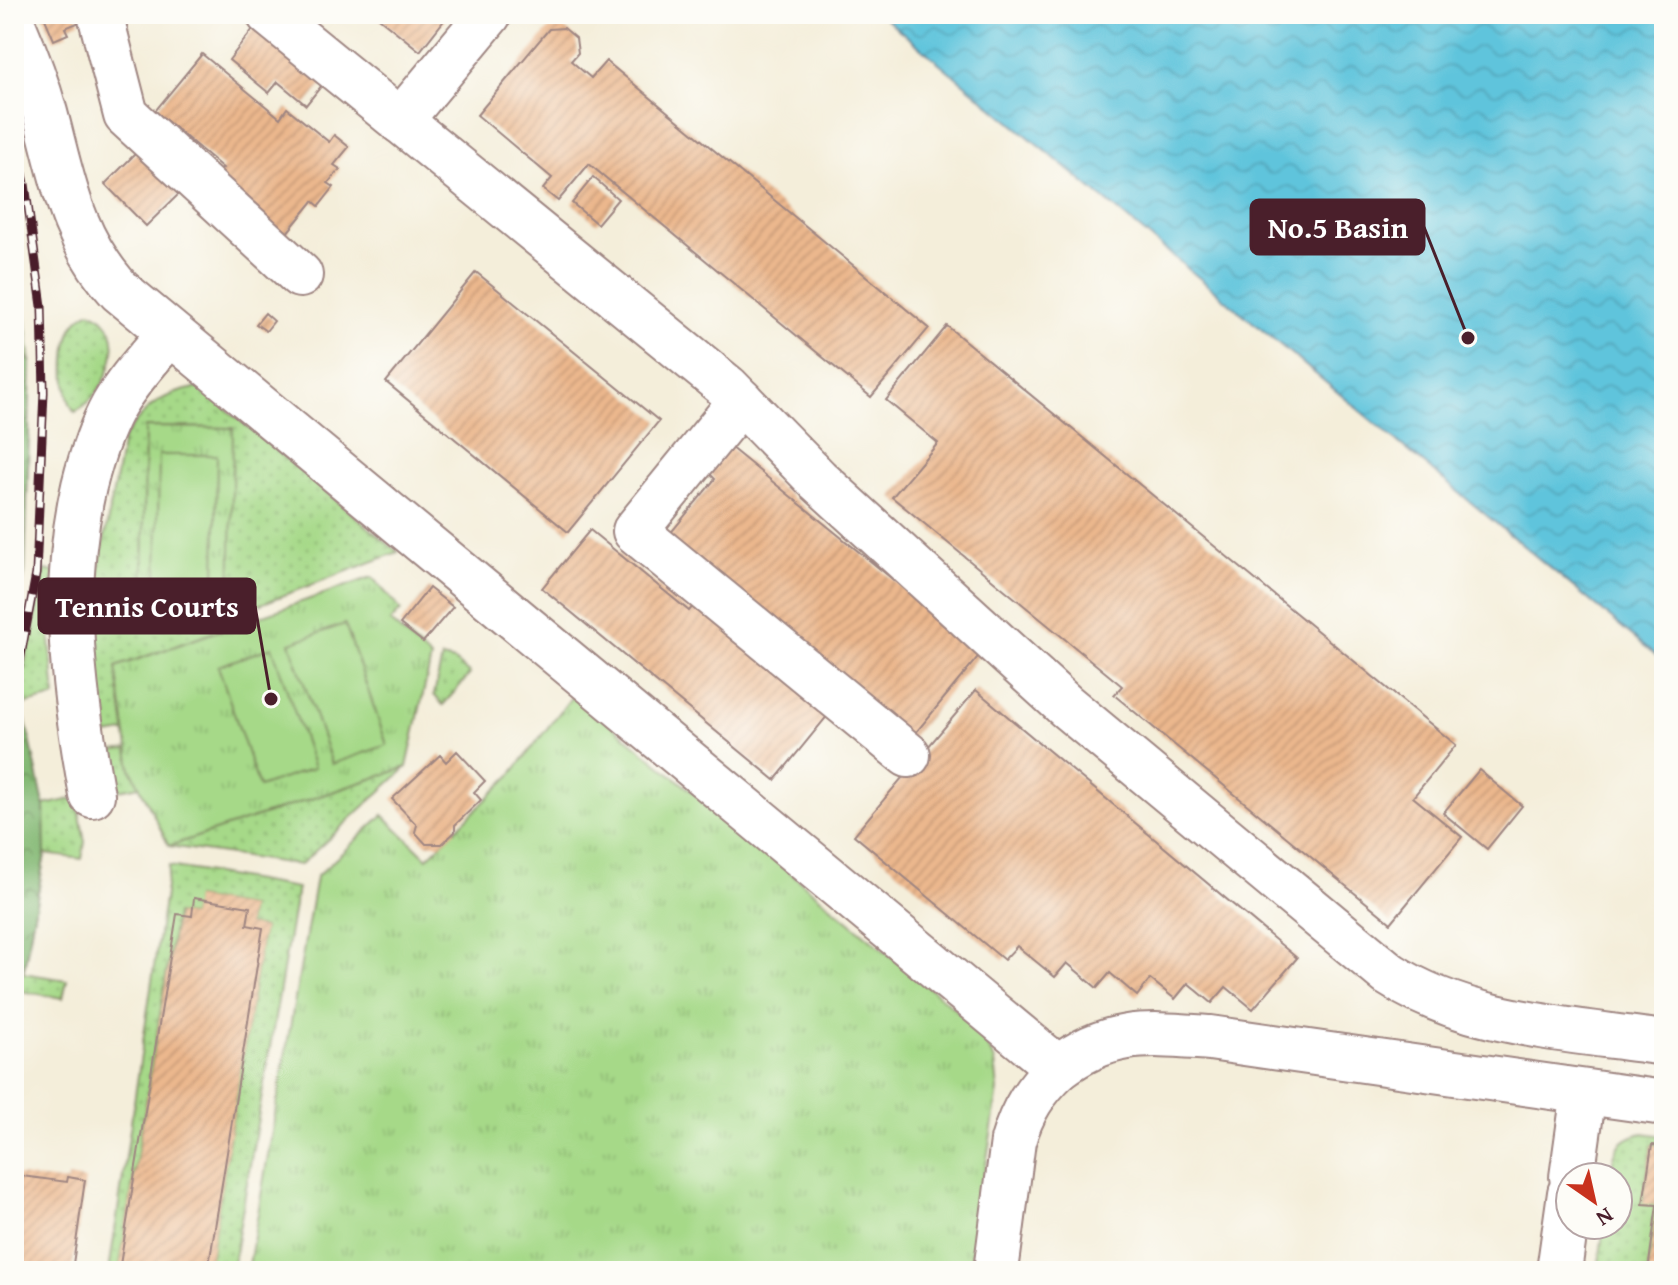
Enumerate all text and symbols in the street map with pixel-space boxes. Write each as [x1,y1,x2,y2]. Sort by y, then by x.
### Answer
callout: No.5 Basin [1251,200,1424,254]
text: No.5 Basin [1268,205,1409,249]
callout: Tennis Courts [39,579,255,633]
text: Tennis Courts [55,584,239,628]
north arrow [1554,1161,1634,1241]
text: N [1590,1200,1620,1235]

